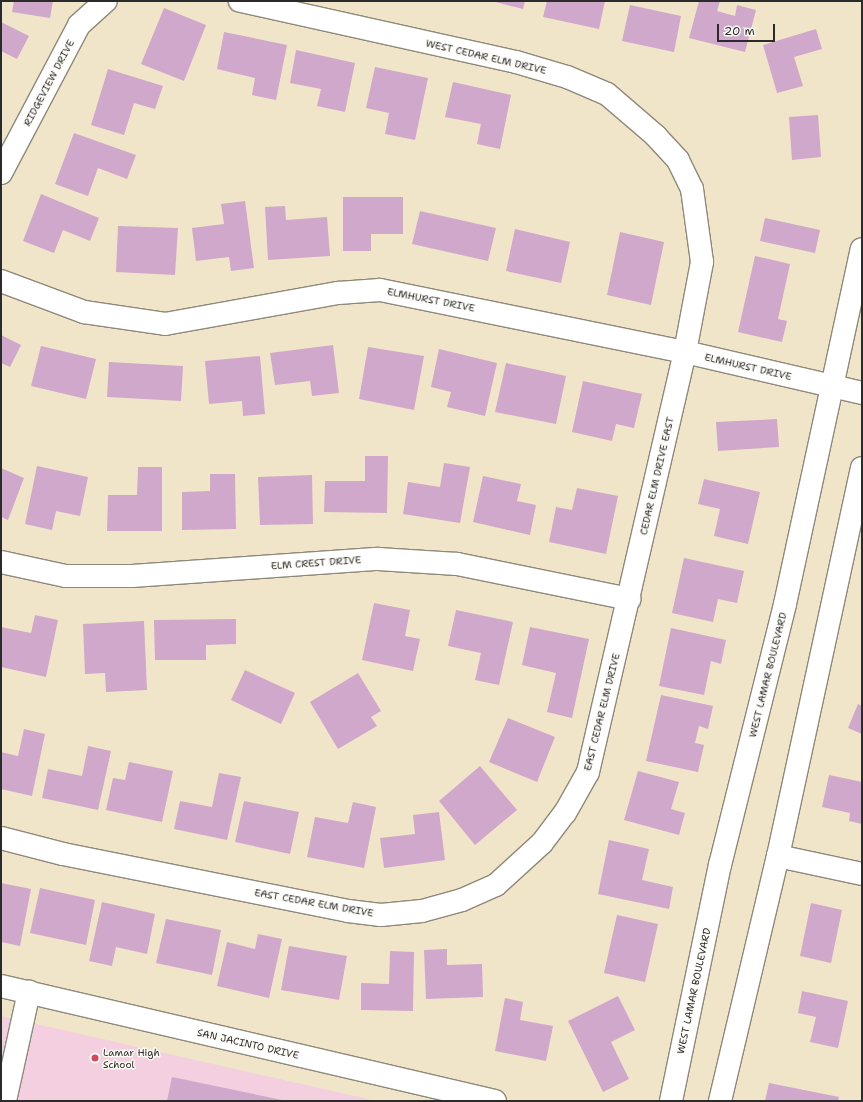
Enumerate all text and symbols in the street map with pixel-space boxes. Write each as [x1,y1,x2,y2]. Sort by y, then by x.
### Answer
scale bar [719,16,777,42]
text: 20 m [724,23,755,39]
street label: WEST CEDAR ELM DRIVE [425,37,547,77]
street label: RIDGEVIEW DRIVE [21,38,77,128]
street label: ELMHURST DRIVE [386,286,476,314]
street label: ELMHURST DRIVE [703,351,793,383]
street label: CEDAR ELM DRIVE EAST [638,416,676,536]
street label: ELM CREST DRIVE [270,554,362,572]
street label: WEST LAMAR BOULEVARD [747,611,789,739]
street label: EAST CEDAR ELM DRIVE [582,652,622,772]
street label: EAST CEDAR ELM DRIVE [253,887,375,919]
street label: WEST LAMAR BOULEVARD [675,927,713,1055]
street label: SAN JACINTO DRIVE [196,1026,300,1062]
place label: Lamar High School [103,1046,160,1070]
marker: Lamar High School [90,1053,100,1063]

